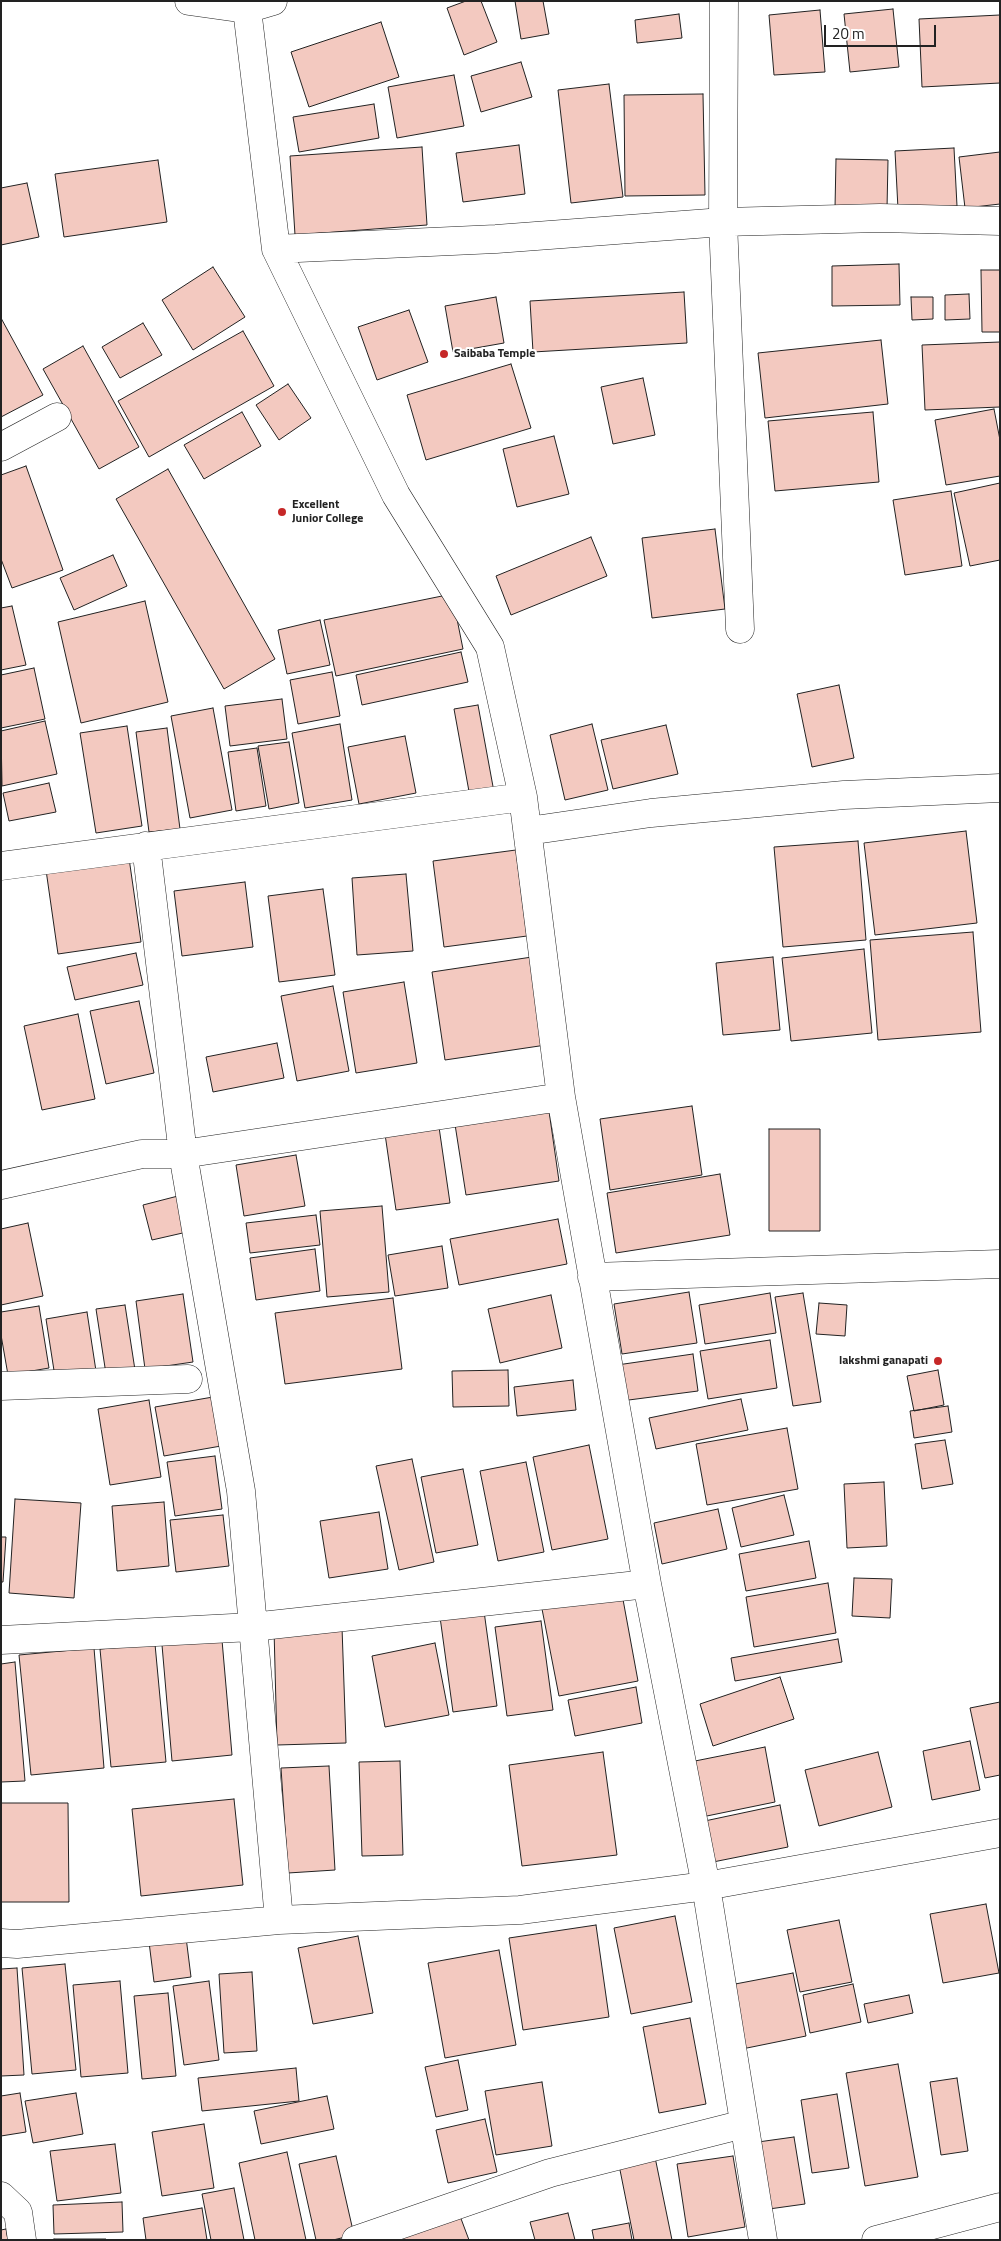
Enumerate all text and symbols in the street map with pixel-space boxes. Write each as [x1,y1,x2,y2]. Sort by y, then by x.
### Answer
scale bar [826,15,938,47]
text: 20 m [832,22,865,45]
place label: Saibaba Temple [454,347,535,361]
marker: Saibaba Temple [438,348,450,360]
place label: Excellent Junior College [292,498,363,526]
marker: Excellent Junior College [276,506,288,518]
place label: lakshmi ganapati [839,1354,928,1368]
marker: lakshmi ganapati [932,1355,944,1367]

